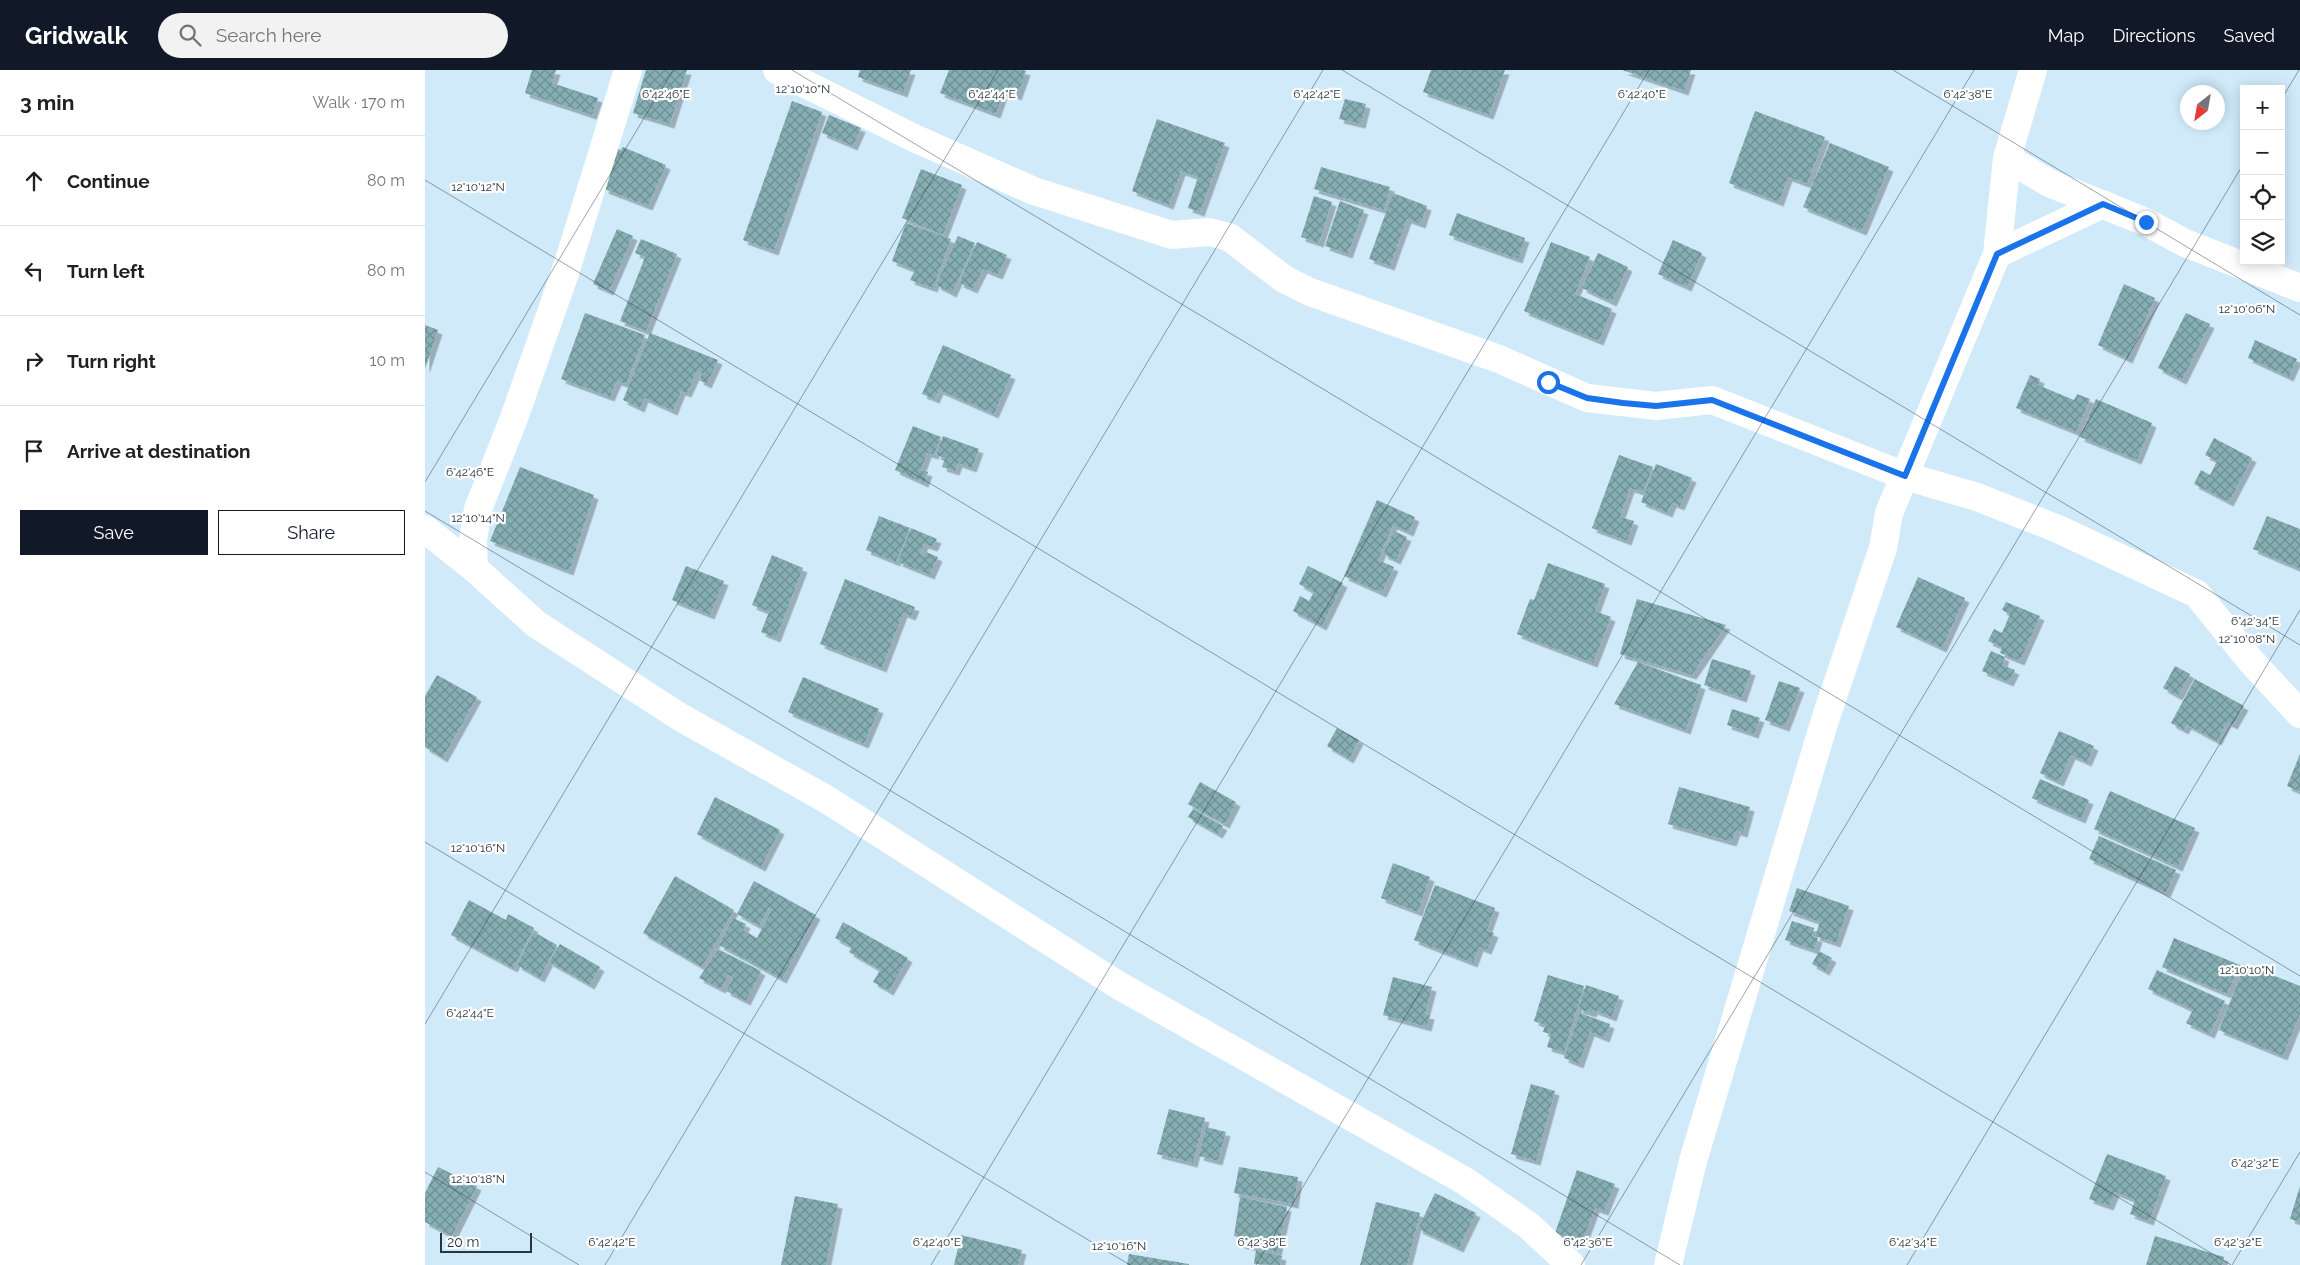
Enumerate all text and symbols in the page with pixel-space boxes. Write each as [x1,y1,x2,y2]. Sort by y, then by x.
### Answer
search box [158,13,508,58]
text: Gridwalk [25,21,128,50]
icon: search [176,21,204,49]
text: Search here [216,24,321,46]
text: Map [2048,25,2084,46]
text: Directions [2112,25,2196,46]
text: Saved [2224,25,2275,46]
text: 12°10'10"N [776,82,830,96]
north arrow [2180,85,2225,130]
map controls [2240,85,2285,265]
button: + [2240,85,2285,130]
text: 6°42'46"E [642,87,690,101]
text: 6°42'44"E [968,87,1016,101]
text: 6°42'42"E [1293,87,1341,101]
text: 6°42'40"E [1618,87,1666,101]
text: 6°42'38"E [1944,87,1992,101]
text: 3 min [20,90,74,115]
text: Walk · 170 m [313,93,405,112]
button: − [2240,130,2285,175]
icon: ahead [20,167,48,195]
text: Continue [67,170,150,192]
text: 80 m [367,171,405,190]
button: locate [2240,175,2285,220]
text: 12°10'12"N [451,180,505,194]
route end [2135,211,2158,234]
button: layers [2240,220,2285,265]
icon: left [20,257,48,285]
text: Turn left [67,260,144,282]
text: 80 m [367,261,405,280]
text: 12°10'06"N [2219,302,2275,316]
icon: right [20,347,48,375]
text: Turn right [67,350,156,372]
text: 10 m [370,351,405,370]
route start [1537,371,1560,394]
icon: arrive [20,437,48,465]
text: Arrive at destination [67,440,251,462]
text: 6°42'46"E [446,465,494,479]
button: Save [20,510,208,555]
button: Share [218,510,405,555]
text: 12°10'14"N [451,511,505,525]
text: 6°42'34"E [2231,614,2279,628]
text: 12°10'08"N [2219,632,2275,646]
text: 12°10'16"N [451,841,505,855]
text: 12°10'10"N [2220,963,2274,977]
text: 6°42'44"E [446,1006,494,1020]
text: 6°42'32"E [2231,1156,2279,1170]
text: 12°10'18"N [451,1172,505,1186]
scale bar [440,1230,533,1253]
text: 20 m [447,1234,479,1250]
text: 6°42'42"E [588,1235,636,1249]
text: 6°42'40"E [913,1235,961,1249]
text: 6°42'38"E [1238,1235,1286,1249]
text: 6°42'36"E [1564,1235,1612,1249]
text: 6°42'34"E [1889,1235,1937,1249]
text: 6°42'32"E [2214,1235,2262,1249]
text: 12°10'16"N [1092,1239,1146,1253]

